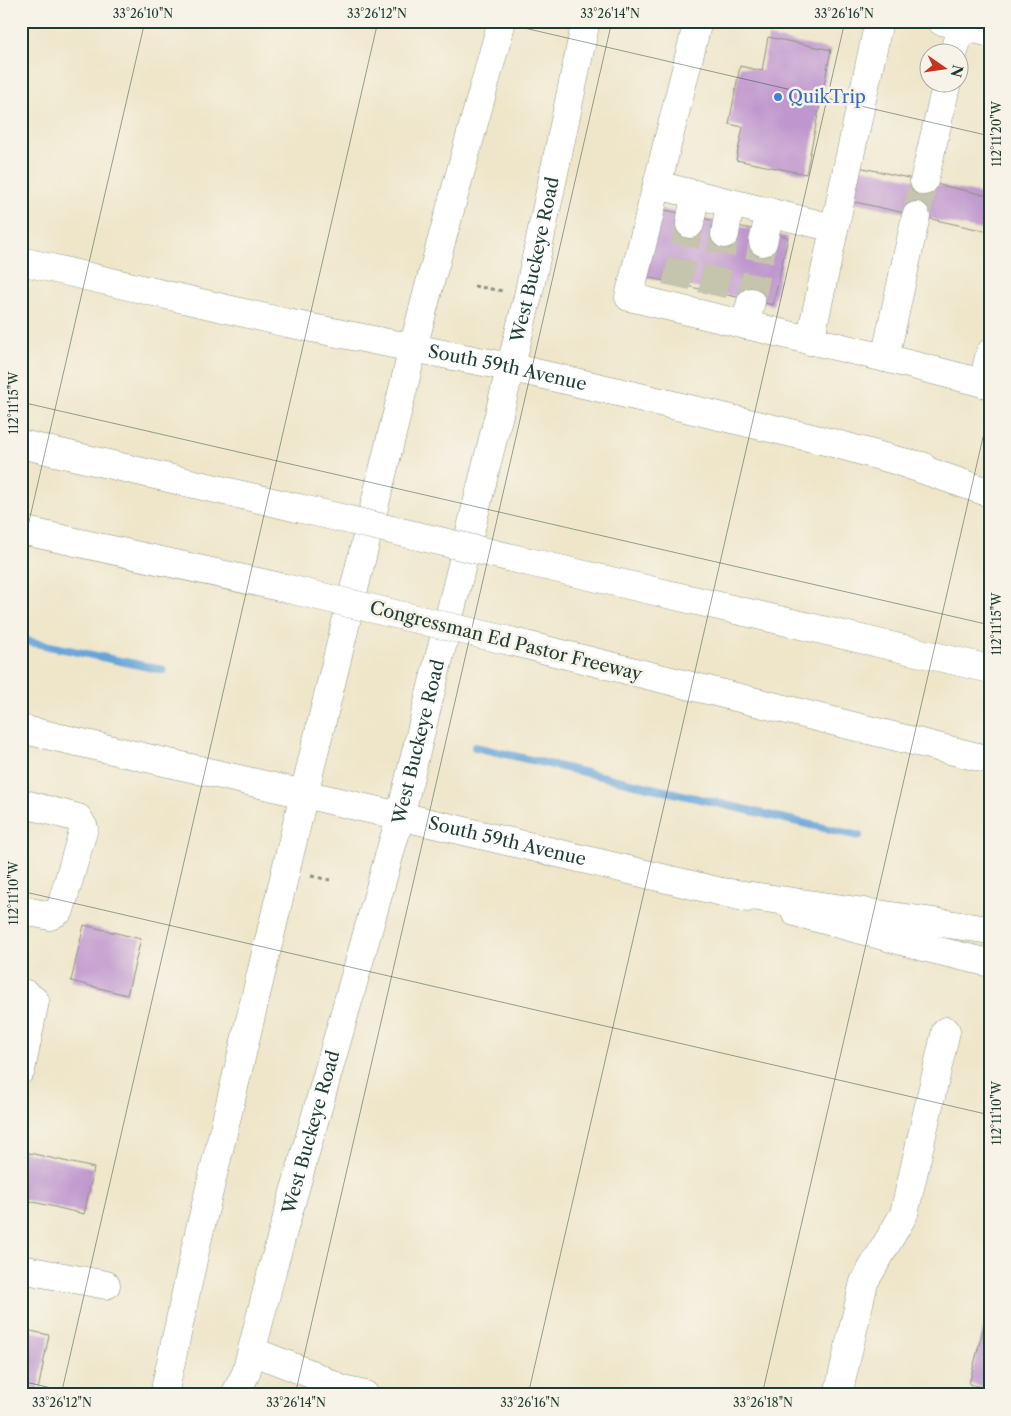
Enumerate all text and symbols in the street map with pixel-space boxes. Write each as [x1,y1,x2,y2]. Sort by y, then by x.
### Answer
text: 33°26'10"N [113,6,173,21]
text: 33°26'12"N [347,6,407,21]
text: 33°26'14"N [580,6,640,21]
text: 33°26'16"N [814,6,874,21]
north arrow [918,42,968,92]
text: N [947,63,967,79]
place label: QuikTrip [788,86,866,108]
marker: QuikTrip [772,91,784,103]
text: 112°11'20"W [989,100,1004,167]
street label: West Buckeye Road [506,175,564,346]
street label: South 59th Avenue [426,340,589,395]
text: 112°11'15"W [6,371,21,434]
text: 112°11'15"W [989,592,1004,655]
street label: Congressman Ed Pastor Freeway [368,596,645,686]
street label: West Buckeye Road [387,657,449,827]
street label: South 59th Avenue [426,812,588,871]
text: 112°11'10"W [6,860,21,925]
street label: West Buckeye Road [277,1048,345,1217]
text: 112°11'10"W [989,1080,1004,1145]
text: 33°26'12"N [32,1395,92,1410]
text: 33°26'14"N [266,1395,326,1410]
text: 33°26'16"N [500,1395,560,1410]
text: 33°26'18"N [733,1395,793,1410]

